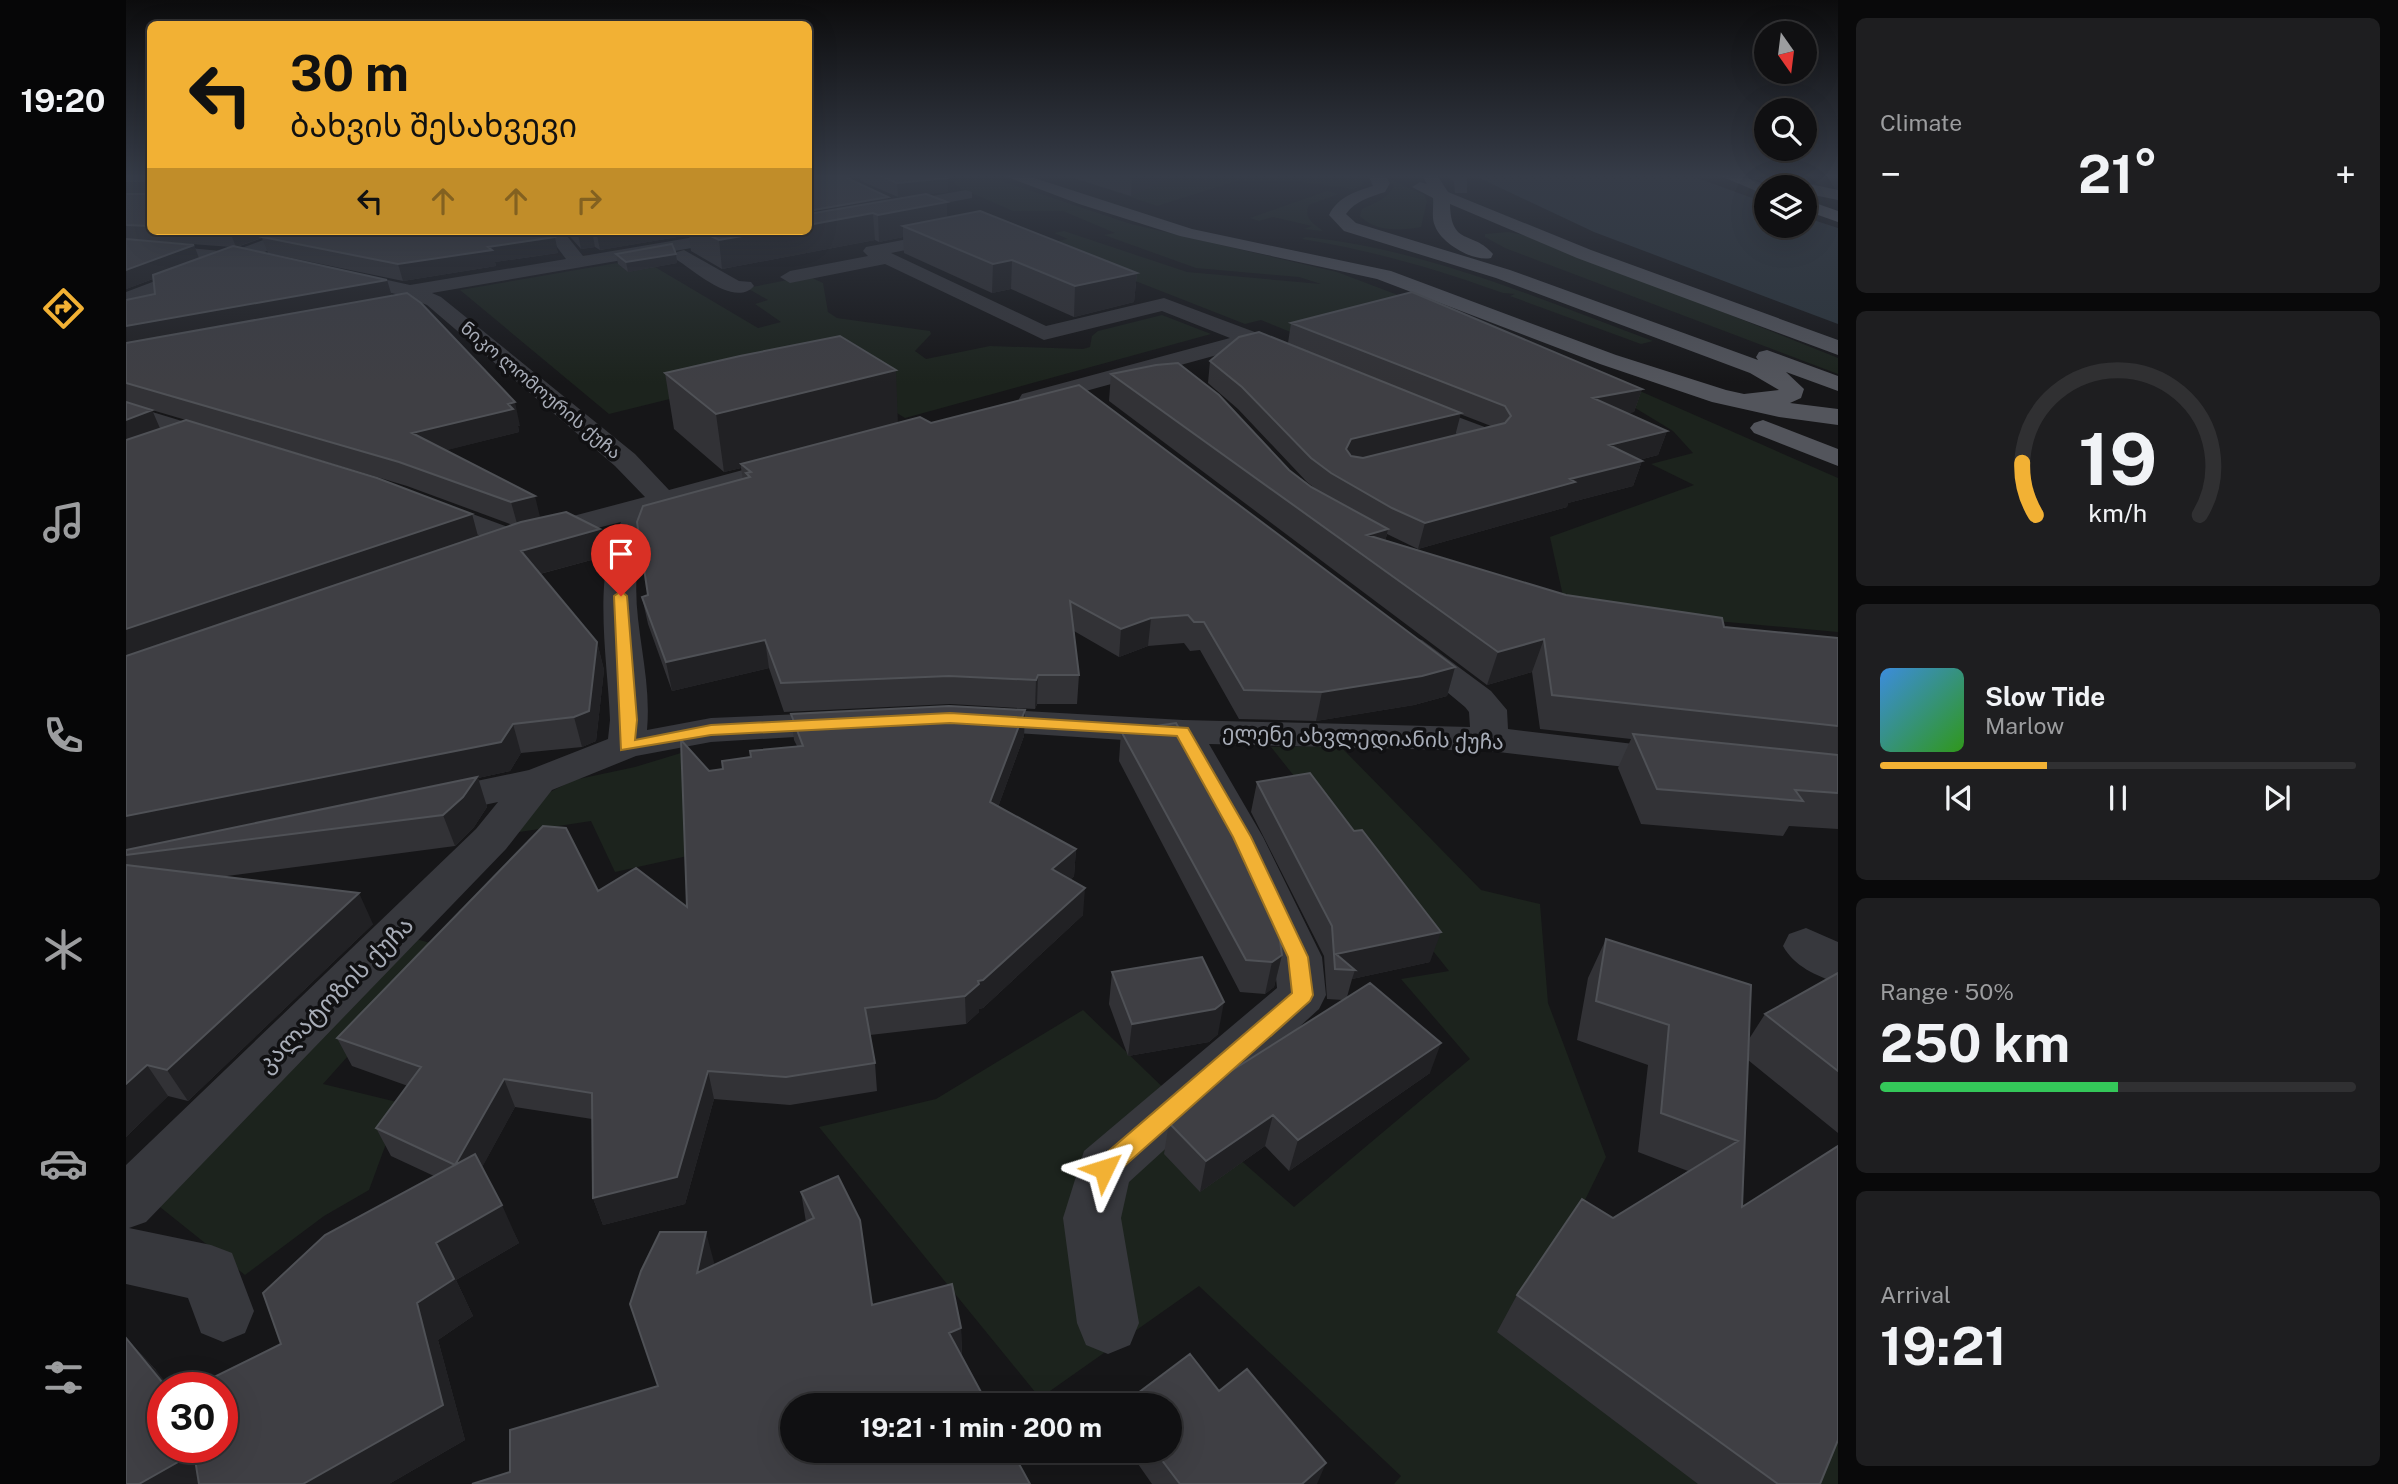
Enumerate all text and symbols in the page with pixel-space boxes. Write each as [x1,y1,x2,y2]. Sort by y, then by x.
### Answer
north arrow [1754,21,1816,84]
map controls [1754,21,1817,238]
text: 30 m [290,44,409,102]
icon: left [175,49,266,140]
text: 19:20 [21,82,106,119]
button: search [1754,98,1817,161]
text: ბახვის შესახვევი [290,107,577,144]
text: Climate [1880,109,1962,136]
text: 21° [2078,144,2158,205]
text: − [1880,152,1901,197]
text: + [2335,152,2356,197]
button: layers [1754,175,1817,238]
icon: left [351,182,389,220]
icon: ahead [424,182,462,220]
icon: ahead [497,182,535,220]
icon: right [570,182,608,220]
icon: directions [39,284,88,333]
street label: ნიკო ლომოურის ქუჩა [456,317,625,464]
text: 19 [2078,416,2158,501]
icon: music [39,498,88,547]
text: km/h [2089,498,2147,528]
pin [591,524,651,596]
icon: arrive [602,535,640,573]
text: Slow Tide [1985,681,2105,712]
icon: phone [39,711,88,760]
text: Marlow [1985,712,2064,739]
street label: ელენე ახვლედიანის ქუჩა [1222,720,1504,755]
icon: previous [1940,779,1978,817]
icon: pause [2099,779,2137,817]
icon: next [2258,779,2296,817]
street label: კალატოზის ქუჩა [251,910,419,1078]
icon: climate [39,925,88,974]
text: Range · 50% [1880,978,2014,1005]
text: 250 km [1880,1013,2070,1074]
position arrow [1067,1132,1141,1206]
icon: car [39,1139,88,1188]
text: Arrival [1880,1281,1951,1308]
text: 19:21 [1880,1316,2007,1377]
icon: filters [39,1353,88,1402]
speed limit sign: 30 [147,1372,238,1463]
text: 19:21 · 1 min · 200 m [860,1412,1102,1443]

